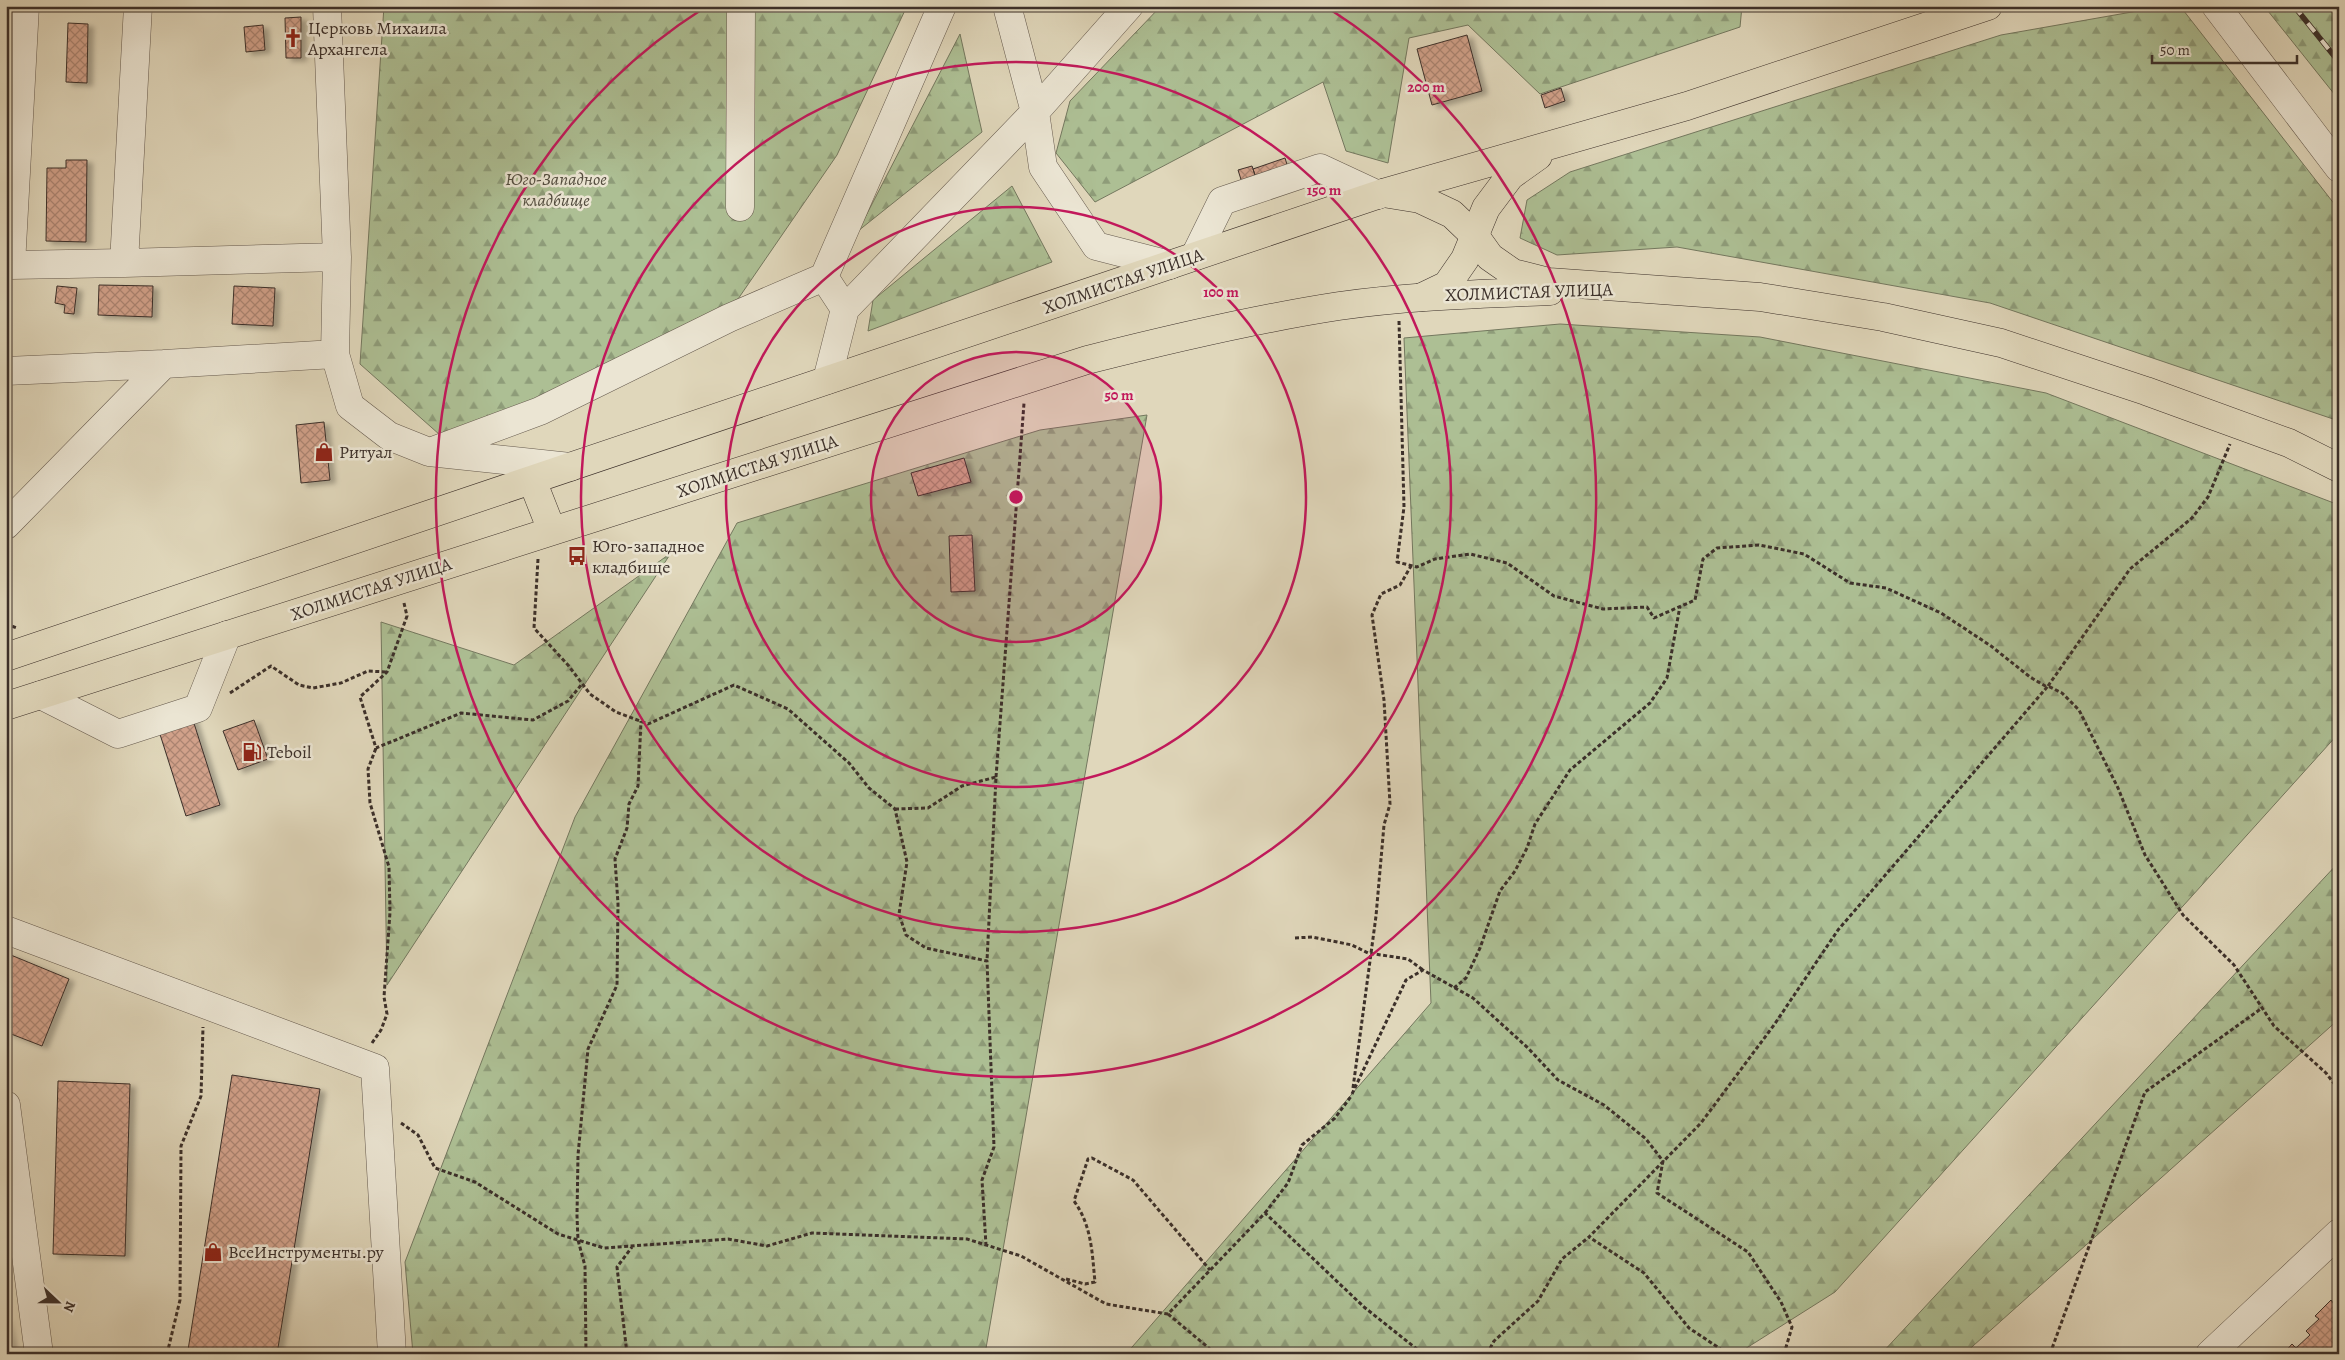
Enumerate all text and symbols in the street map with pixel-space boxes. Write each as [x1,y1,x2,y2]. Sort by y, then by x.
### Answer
place label: Церковь Михаила Архангела [307,16,447,61]
church icon: Церковь Михаила Архангела [282,27,304,49]
scale bar [2152,32,2298,64]
text: 50 m [2160,40,2190,60]
text: 200 m [1407,77,1445,97]
park label: Юго-Западное кладбище [505,167,607,212]
text: 150 m [1307,180,1342,200]
street label: ХОЛМИСТАЯ УЛИЦА [1040,242,1207,320]
street label: ХОЛМИСТАЯ УЛИЦА [1445,277,1614,307]
text: 100 m [1203,282,1239,302]
text: 50 m [1104,385,1134,405]
street label: ХОЛМИСТАЯ УЛИЦА [673,428,841,503]
place label: Ритуал [339,440,392,464]
shop icon: Ритуал [313,441,335,463]
centre of rings [1007,488,1025,506]
place label: Юго-западное кладбище [592,534,705,579]
bus stop icon: Юго-западное кладбище [566,545,588,567]
street label: ХОЛМИСТАЯ УЛИЦА [287,551,455,626]
place label: Teboil [267,740,312,764]
fuel station icon: Teboil [241,741,263,763]
place label: ВсеИнструменты.ру [228,1240,385,1264]
shop icon: ВсеИнструменты.ру [202,1241,224,1263]
north arrow [32,1278,82,1328]
text: N [59,1298,80,1315]

